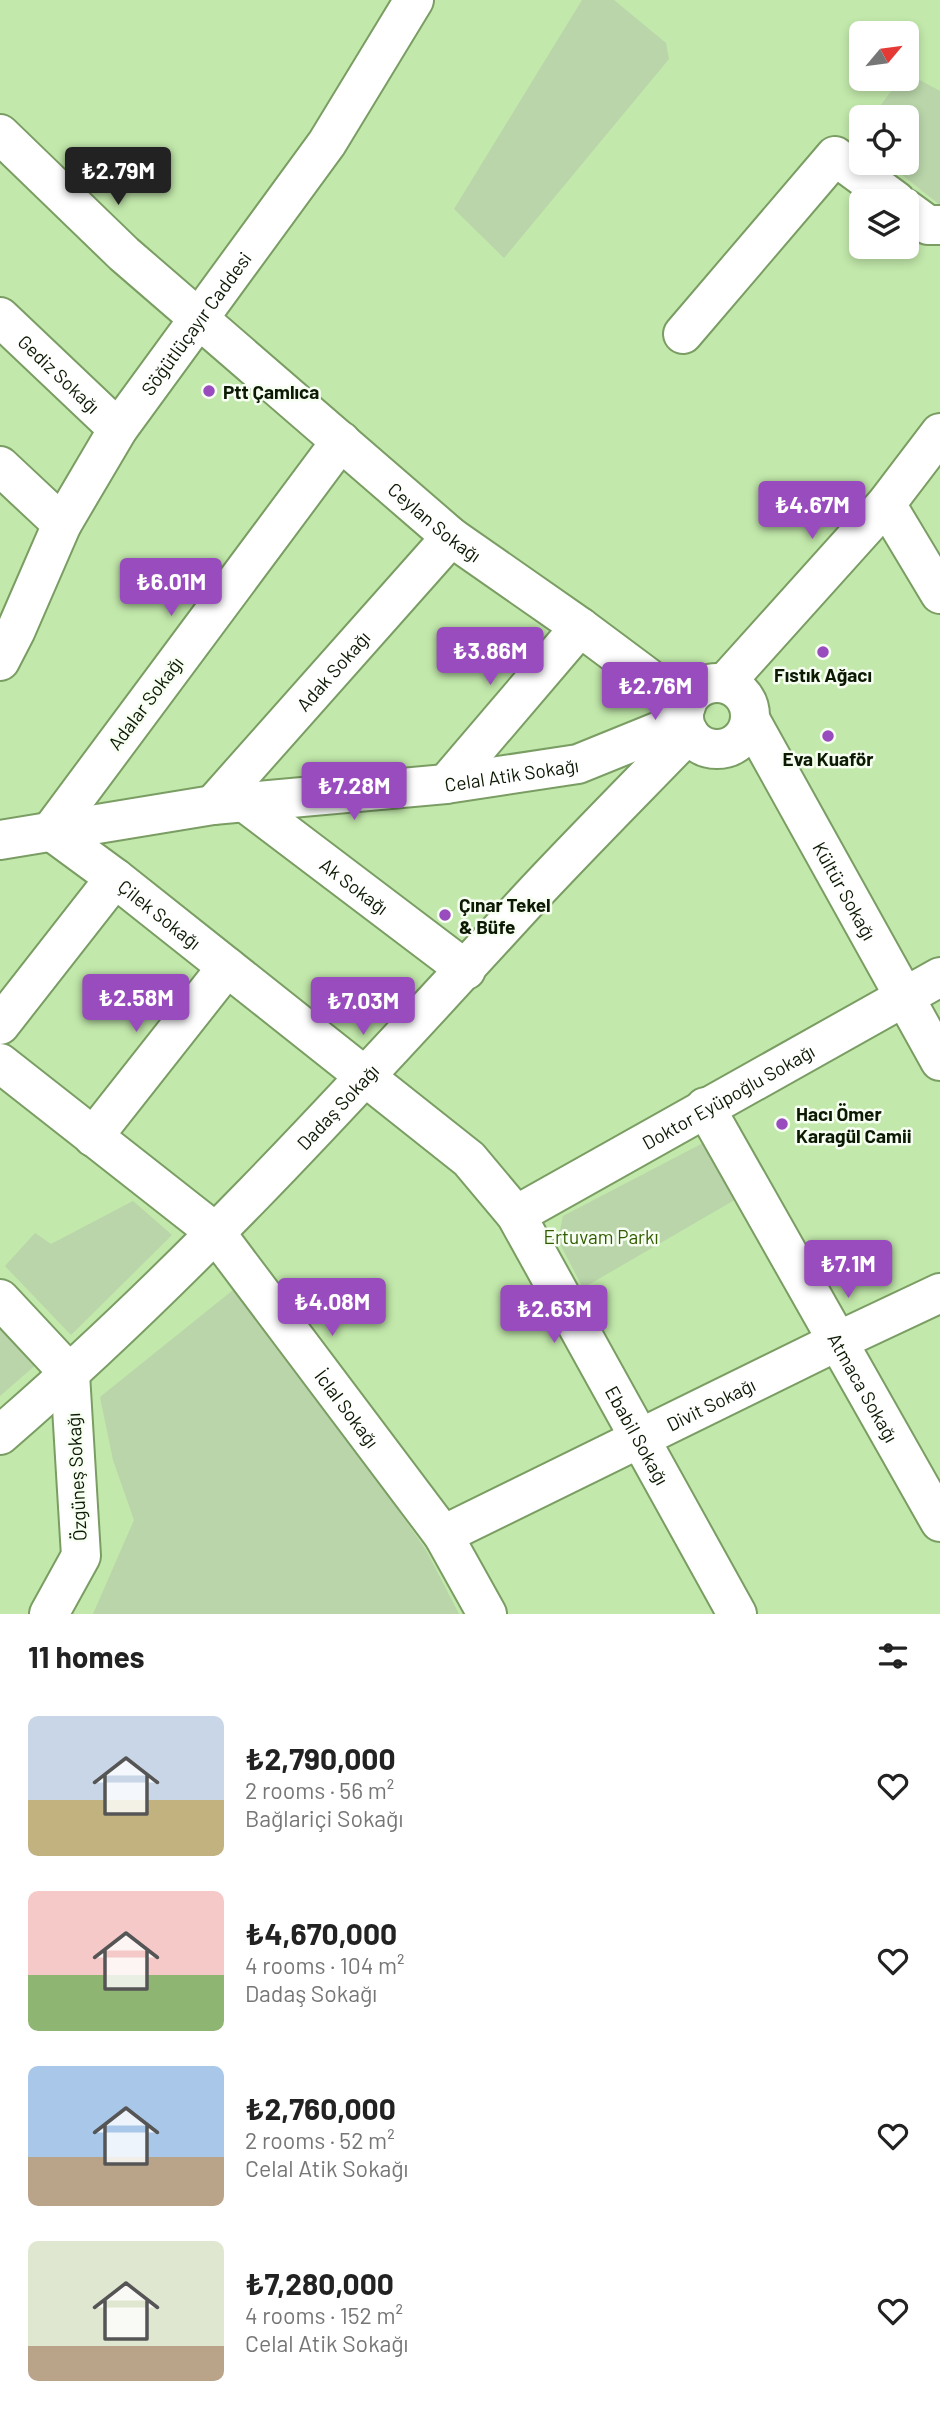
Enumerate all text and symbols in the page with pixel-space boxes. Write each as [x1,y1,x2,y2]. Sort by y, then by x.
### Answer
north arrow [849,21,919,91]
map controls [849,21,919,259]
button: locate [849,105,919,175]
pin: ₺2.79M [61,148,175,207]
text: ₺2.79M [81,156,155,184]
button: layers [849,189,919,259]
street label: Söğütlüçayır Caddesi [135,247,256,399]
street label: Gediz Sokağı [14,329,105,418]
place label: Ptt Çamlıca [223,380,319,403]
marker: Ptt Çamlıca [201,383,217,399]
street label: Ceylan Sokağı [384,477,486,566]
pin: ₺4.67M [755,482,869,541]
text: ₺4.67M [774,490,850,518]
pin: ₺6.01M [114,558,228,618]
text: ₺6.01M [136,567,206,595]
street label: Adak Sokağı [291,626,374,715]
pin: ₺3.86M [433,628,547,687]
text: ₺3.86M [453,636,527,664]
marker: Fıstık Ağacı [815,644,831,660]
street label: Adalar Sokağı [102,652,188,754]
pin: ₺2.76M [598,662,712,722]
place label: Fıstık Ağacı [774,663,872,686]
text: ₺2.76M [618,671,692,699]
marker: Eva Kuaför [820,728,836,744]
place label: Eva Kuaför [783,747,874,770]
street label: Celal Atik Sokağı [443,753,580,796]
pin: ₺7.28M [297,762,411,822]
text: ₺7.28M [318,771,390,799]
street label: Kültür Sokağı [809,837,882,944]
street label: Ak Sokağı [316,852,393,919]
street label: Çilek Sokağı [114,874,206,954]
place label: Çınar Tekel & Büfe [459,893,551,938]
marker: Çınar Tekel & Büfe [437,907,453,923]
pin: ₺2.58M [79,974,193,1034]
pin: ₺7.03M [306,978,420,1037]
text: ₺2.58M [98,983,174,1011]
text: ₺7.03M [327,986,399,1014]
street label: Doktor Eyüpoğlu Sokağı [638,1039,818,1154]
street label: Dadaş Sokağı [291,1059,383,1154]
place label: Hacı Ömer Karagül Camii [796,1102,912,1147]
marker: Hacı Ömer Karagül Camii [774,1116,790,1132]
park label: Ertuvam Parkı [543,1225,659,1248]
pin: ₺7.1M [799,1240,897,1300]
text: ₺7.1M [820,1249,876,1277]
pin: ₺4.08M [275,1278,389,1338]
pin: ₺2.63M [497,1286,611,1345]
text: ₺4.08M [294,1287,370,1315]
text: ₺2.63M [516,1294,592,1322]
street label: Atmaca Sokağı [824,1329,904,1446]
street label: İclal Sokağı [311,1365,384,1452]
street label: Divit Sokağı [662,1372,759,1435]
street label: Ebabil Sokağı [601,1381,675,1489]
street label: Özgüneş Sokağı [61,1412,91,1542]
icon: filters [874,1637,912,1675]
text: 11 homes [28,1638,145,1674]
text: ₺2,790,000 [245,1740,396,1776]
icon: home [84,1744,168,1828]
icon: heart [874,1767,912,1805]
text: 2 rooms · 56 m² [245,1776,394,1804]
text: Bağlariçi Sokağı [245,1804,403,1832]
text: ₺4,670,000 [245,1915,397,1951]
icon: home [84,1919,168,2003]
icon: heart [874,1942,912,1980]
text: 4 rooms · 104 m² [245,1951,405,1979]
text: Dadaş Sokağı [245,1979,377,2007]
text: ₺2,760,000 [245,2090,396,2126]
icon: home [84,2094,168,2178]
icon: heart [874,2117,912,2155]
text: 2 rooms · 52 m² [245,2126,395,2154]
text: Celal Atik Sokağı [245,2154,408,2182]
text: ₺7,280,000 [245,2265,394,2301]
icon: home [84,2269,168,2353]
icon: heart [874,2292,912,2330]
text: 4 rooms · 152 m² [245,2301,403,2329]
text: Celal Atik Sokağı [245,2329,408,2357]

